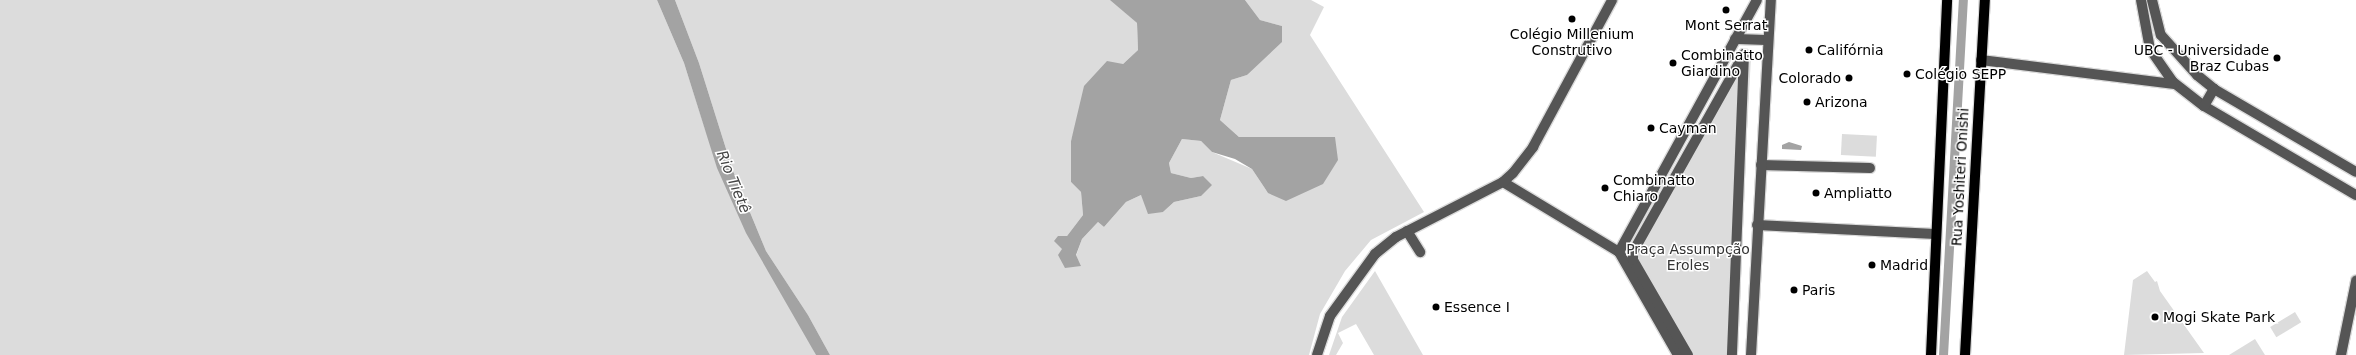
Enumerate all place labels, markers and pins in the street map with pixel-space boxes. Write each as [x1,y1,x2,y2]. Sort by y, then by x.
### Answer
marker: Mont Serrat [1721,5,1731,15]
marker: Colégio Millenium Construtivo [1567,14,1577,24]
place label: Mont Serrat [1685,17,1767,33]
place label: Colégio Millenium Construtivo [1510,26,1634,58]
place label: Califórnia [1817,42,1883,58]
place label: UBC - Universidade Braz Cubas [2134,42,2269,74]
marker: Califórnia [1804,45,1814,55]
place label: Combinatto Giardino [1681,47,1763,80]
marker: UBC - Universidade Braz Cubas [2272,53,2282,63]
marker: Combinatto Giardino [1668,58,1678,68]
place label: Colégio SEPP [1915,66,2006,82]
marker: Colégio SEPP [1902,69,1912,79]
place label: Colorado [1778,70,1841,86]
marker: Colorado [1844,73,1854,83]
place label: Arizona [1815,94,1868,110]
marker: Arizona [1802,97,1812,107]
place label: Cayman [1659,120,1717,136]
marker: Cayman [1646,123,1656,133]
place label: Combinatto Chiaro [1613,172,1695,204]
marker: Combinatto Chiaro [1600,183,1610,193]
place label: Ampliatto [1824,185,1892,201]
marker: Ampliatto [1811,188,1821,198]
place label: Madrid [1880,257,1928,273]
marker: Madrid [1867,260,1877,270]
place label: Paris [1802,282,1835,298]
marker: Paris [1789,285,1799,295]
place label: Essence I [1444,299,1510,315]
marker: Essence I [1431,302,1441,312]
place label: Mogi Skate Park [2163,309,2275,325]
marker: Mogi Skate Park [2150,312,2160,322]

